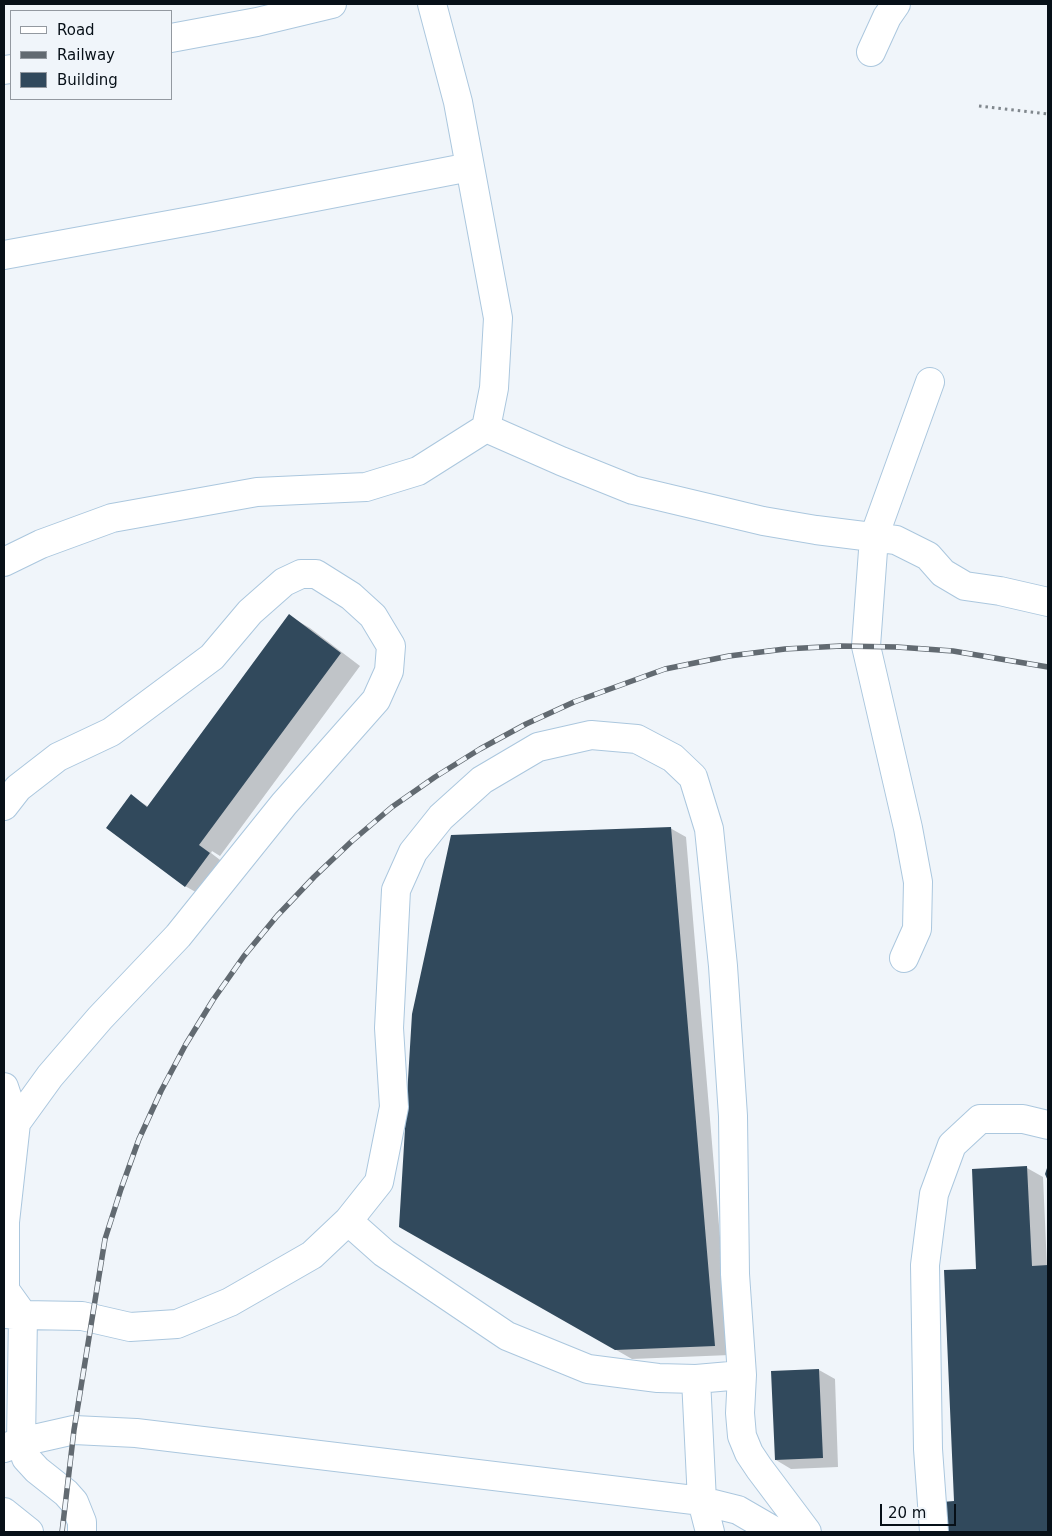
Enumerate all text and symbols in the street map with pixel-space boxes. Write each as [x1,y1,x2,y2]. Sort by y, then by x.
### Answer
legend [10,10,172,100]
text: Road [57,21,95,39]
text: Railway [57,46,115,64]
text: Building [57,71,118,89]
scale bar [882,1494,958,1526]
text: 20 m [888,1504,926,1522]

